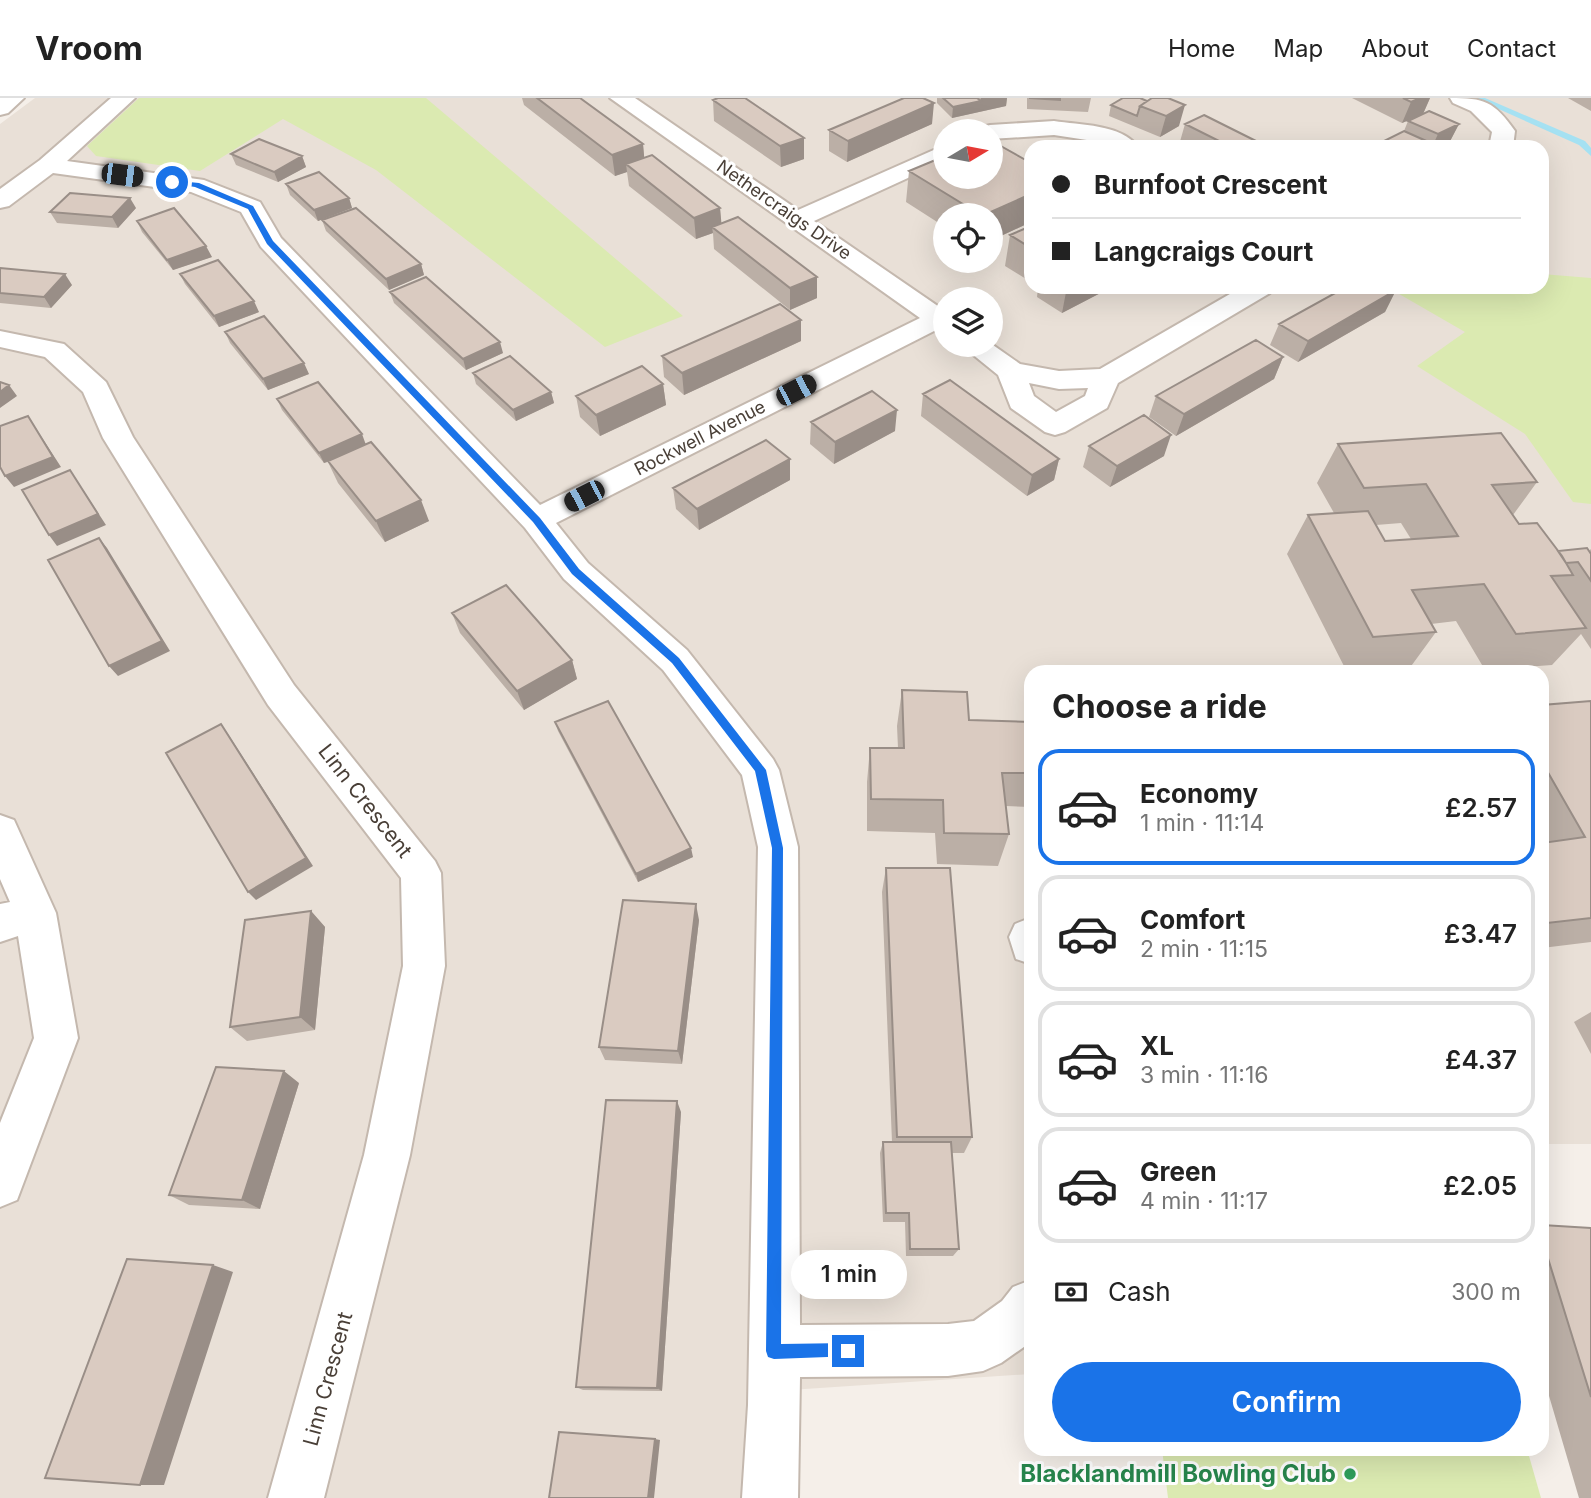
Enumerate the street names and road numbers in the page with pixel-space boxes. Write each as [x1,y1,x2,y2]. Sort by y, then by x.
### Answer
street label: Nethercraigs Drive [713,155,856,264]
street label: Rockwell Avenue [631,395,769,480]
street label: Linn Crescent [313,739,418,863]
street label: Linn Crescent [298,1309,357,1448]

